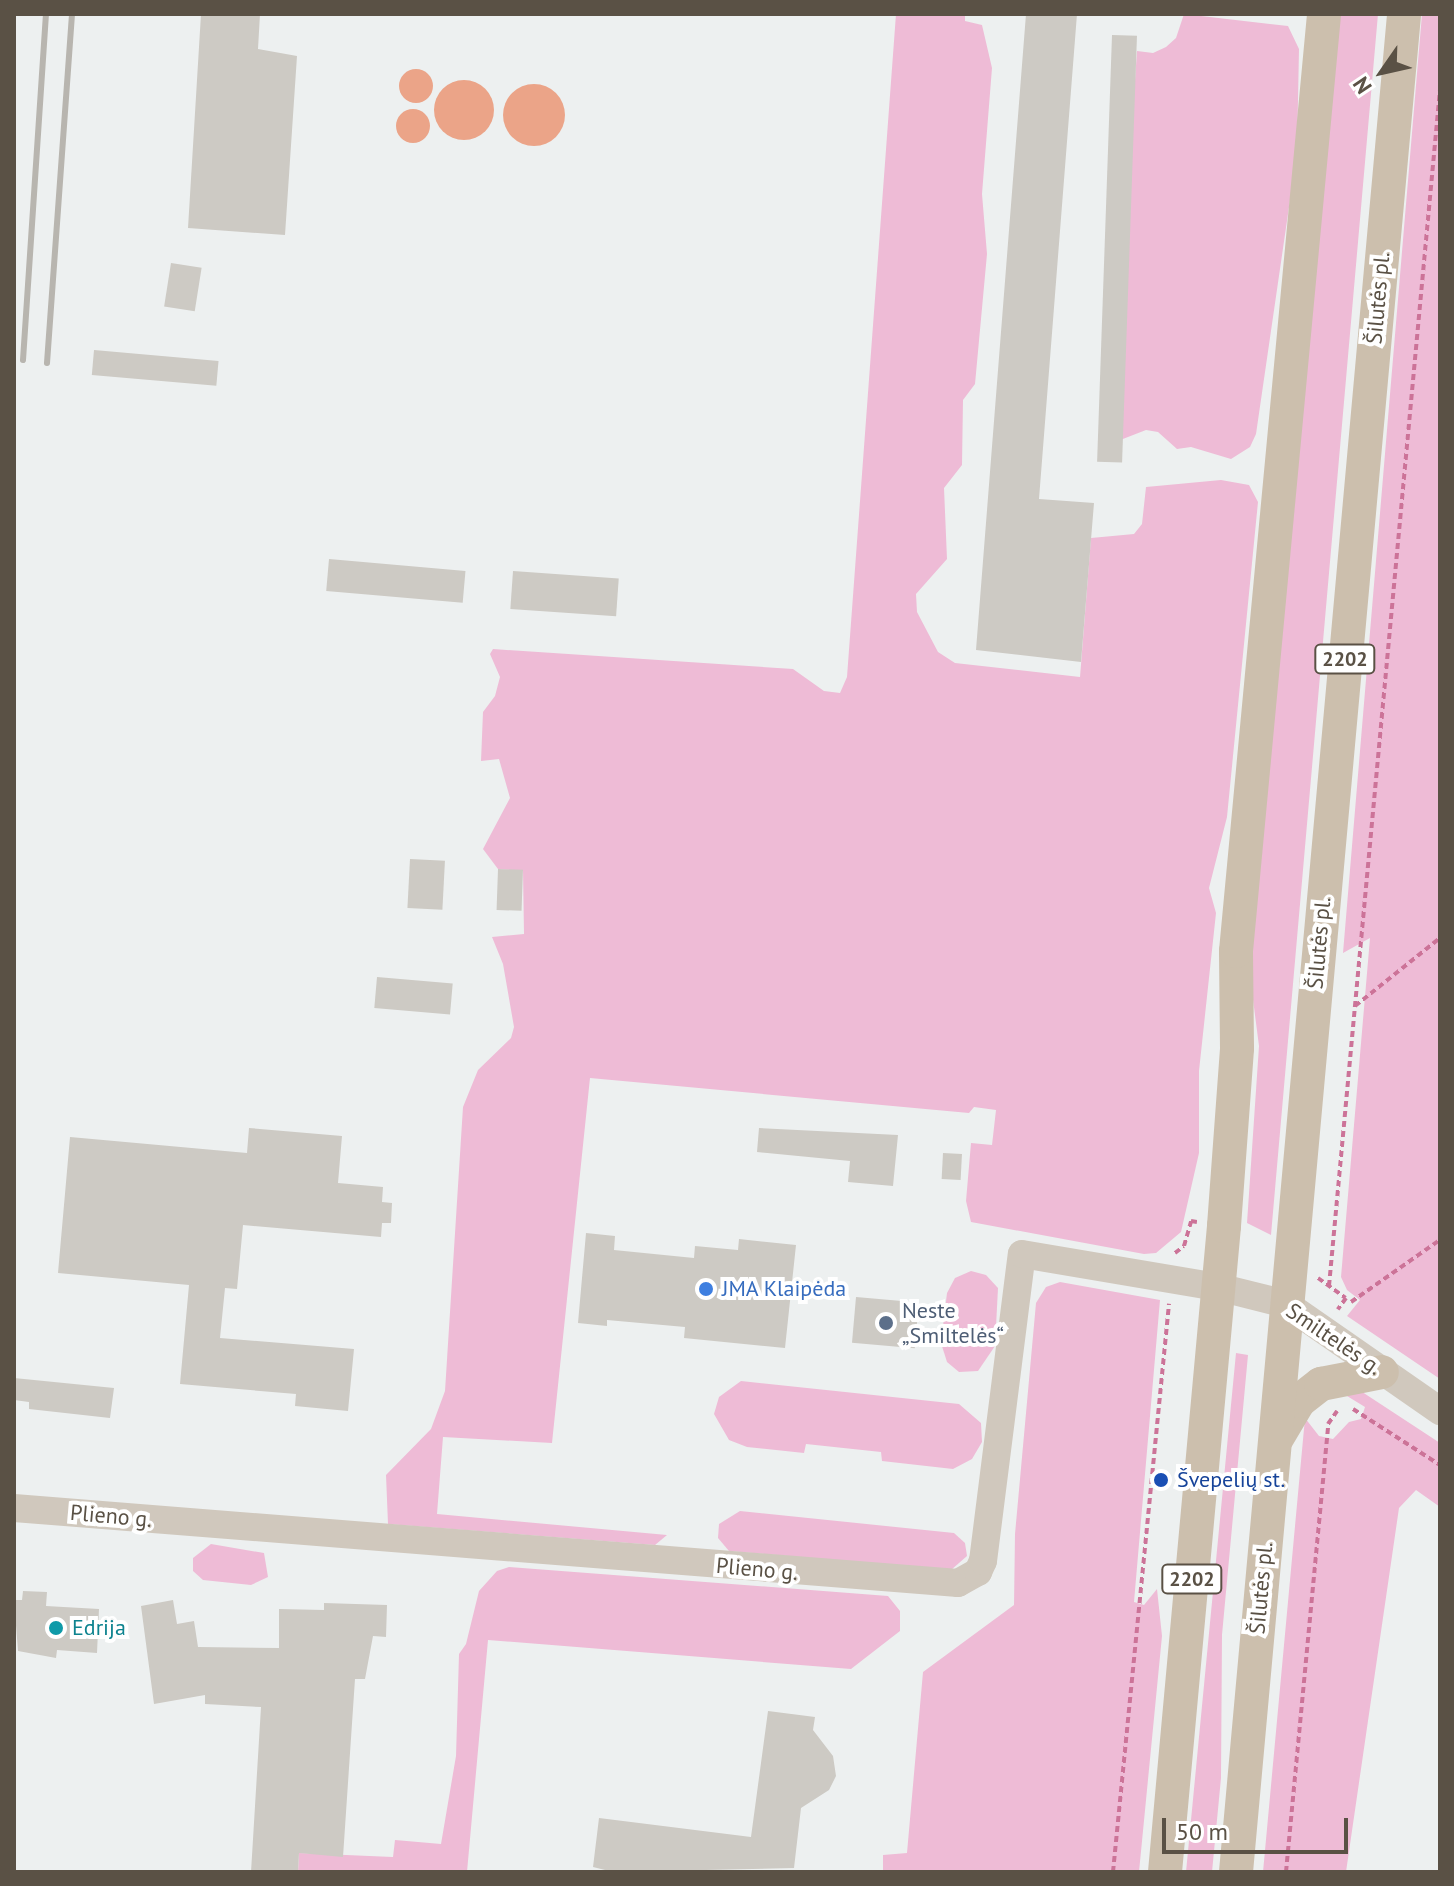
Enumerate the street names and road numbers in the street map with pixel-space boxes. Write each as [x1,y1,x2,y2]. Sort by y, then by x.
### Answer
street label: Šilutės pl. [1361,251,1395,345]
road number: 2202 [1313,643,1377,675]
street label: Šilutės pl. [1302,896,1336,990]
street label: Smiltelės g. [1281,1297,1387,1381]
street label: Plieno g. [69,1499,153,1533]
street label: Šilutės pl. [1244,1541,1278,1635]
street label: Plieno g. [715,1552,799,1586]
road number: 2202 [1160,1563,1224,1595]

